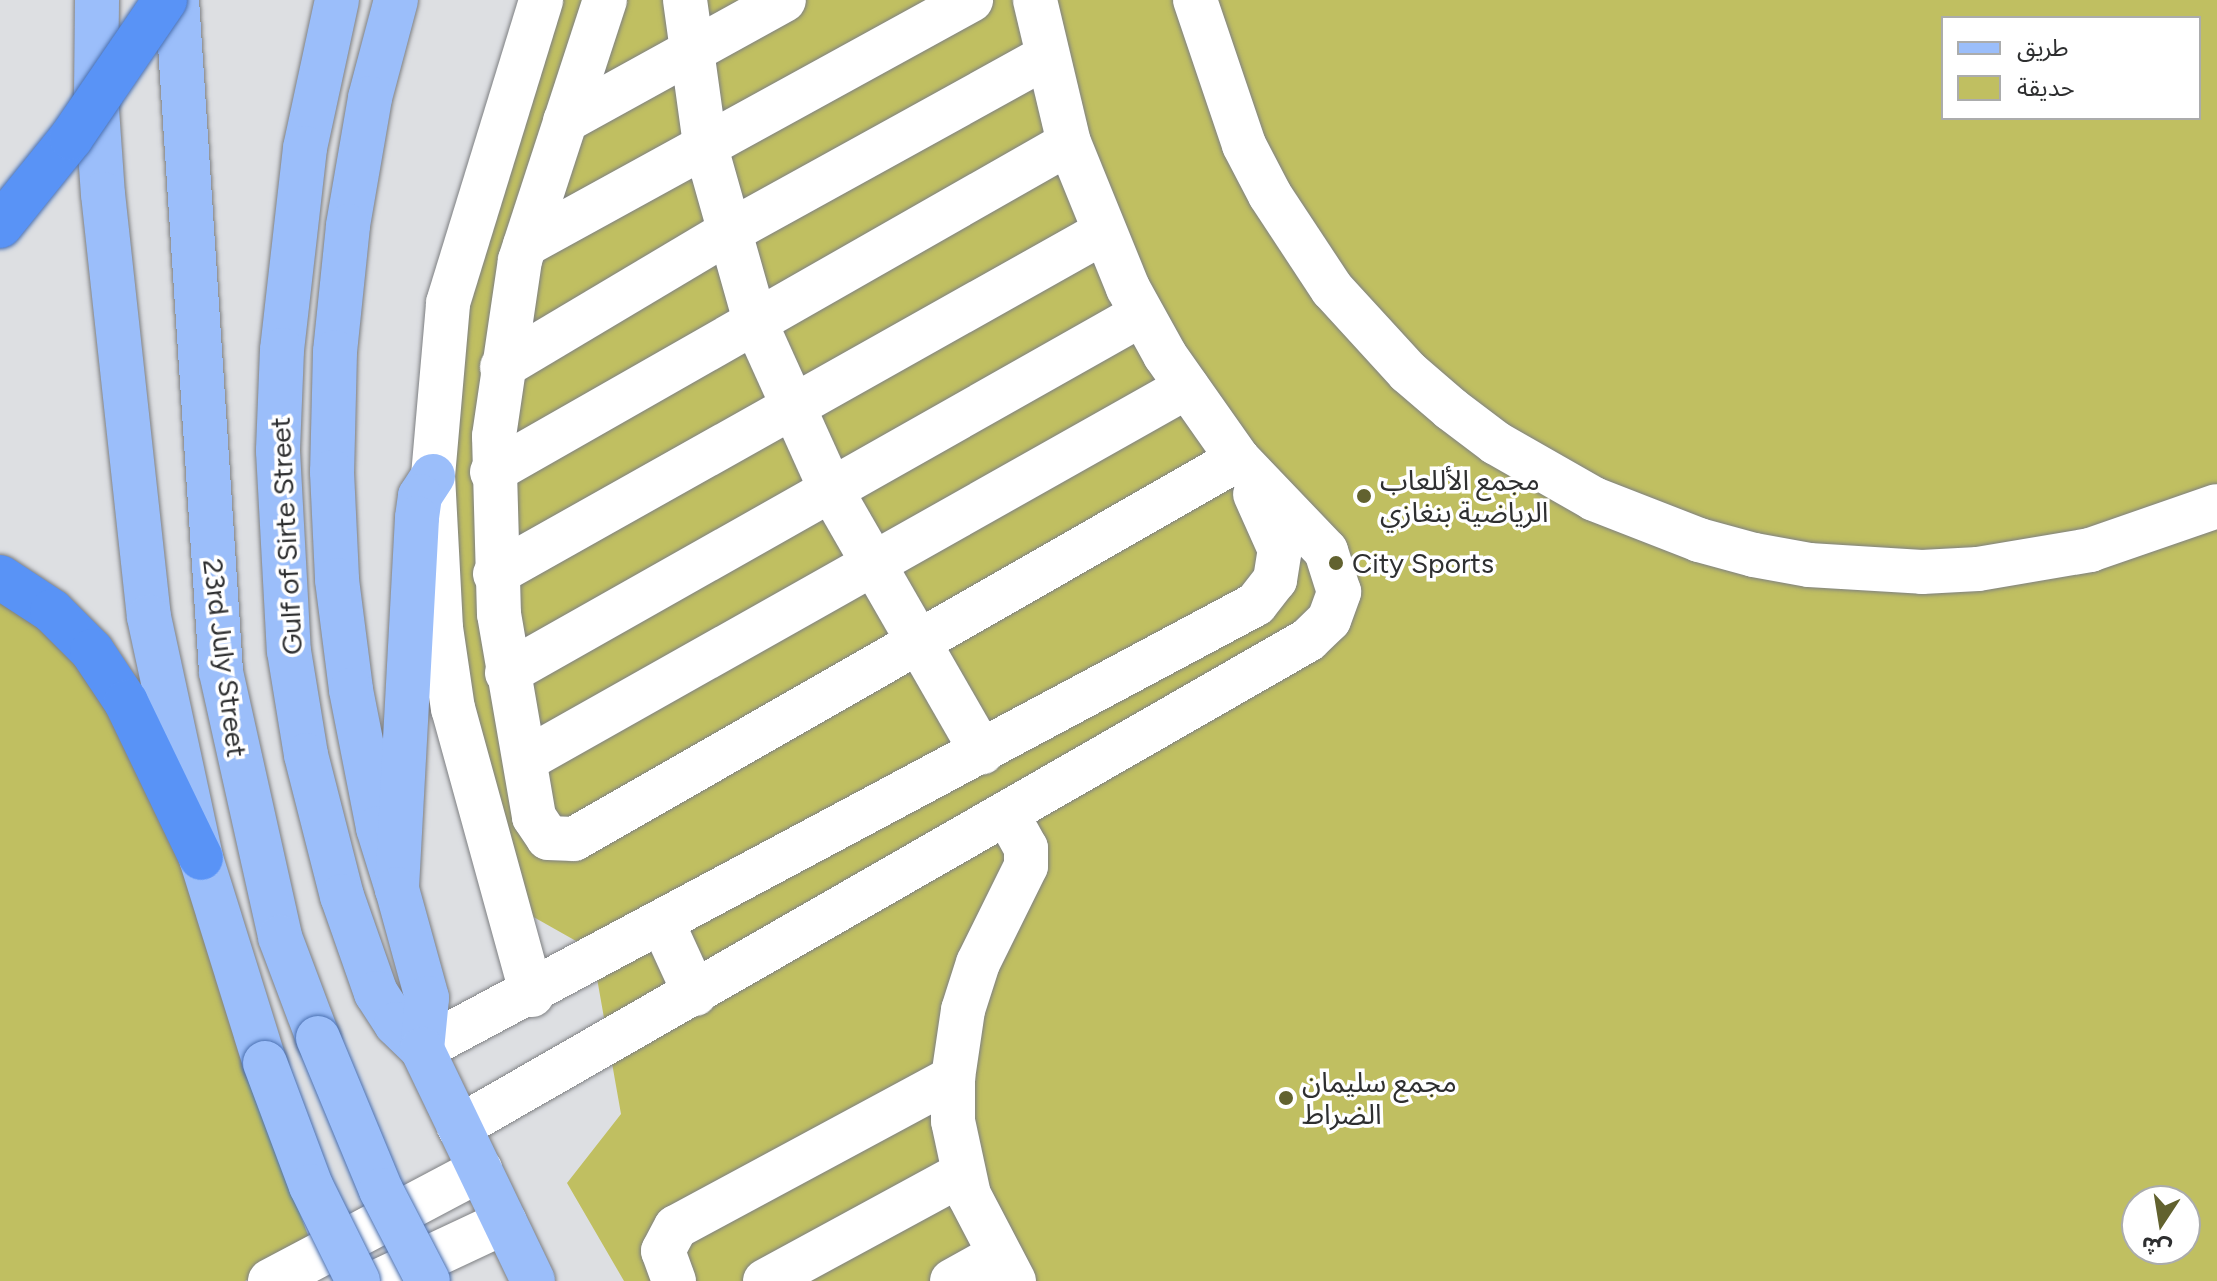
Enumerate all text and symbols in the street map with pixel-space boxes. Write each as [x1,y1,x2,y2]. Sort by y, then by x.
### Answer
legend [1941,16,2201,120]
text: طريق [2017,33,2069,62]
text: حديقة [2017,73,2075,102]
street label: Gulf of Sirte Street [263,416,309,656]
place label: مجمع الأللعاب الرياضية بنغازي [1380,463,1548,529]
marker: مجمع الأللعاب الرياضية بنغازي [1355,487,1373,505]
place label: City Sports [1352,546,1494,580]
marker: City Sports [1327,554,1345,572]
street label: 23rd July Street [196,557,254,759]
place label: مجمع سليمان الضراط [1302,1065,1457,1131]
marker: مجمع سليمان الضراط [1277,1089,1295,1107]
north arrow [2121,1185,2201,1265]
text: ش [2139,1231,2174,1263]

